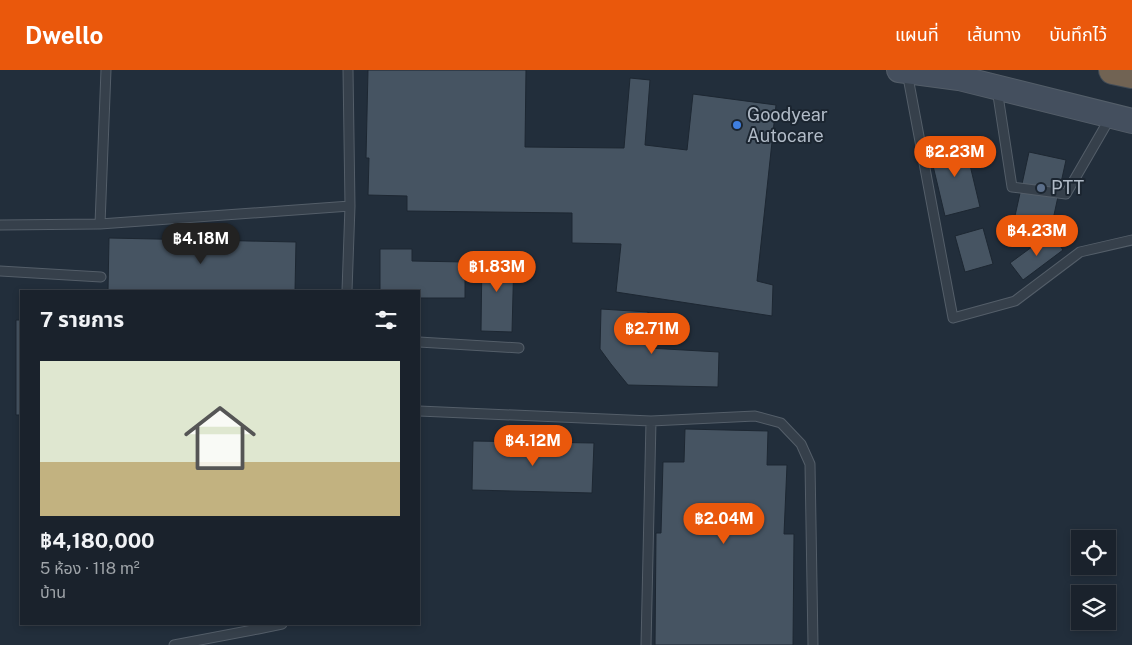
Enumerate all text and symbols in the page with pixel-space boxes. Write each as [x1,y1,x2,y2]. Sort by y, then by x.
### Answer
text: Dwello [25,21,103,49]
text: แผนที่ [895,24,939,45]
text: เส้นทาง [967,24,1021,45]
text: บันทึกไว้ [1049,24,1107,45]
place label: Goodyear Autocare [747,104,828,146]
marker: Goodyear Autocare [731,119,743,131]
pin: ฿2.23M [914,136,996,178]
text: ฿2.23M [925,142,985,161]
place label: PTT [1051,177,1085,198]
marker: PTT [1035,182,1047,194]
pin: ฿4.23M [996,214,1078,257]
text: ฿4.23M [1007,221,1067,240]
pin: ฿4.18M [160,222,242,265]
text: ฿4.18M [173,229,229,248]
pin: ฿1.83M [456,250,538,293]
text: ฿1.83M [469,257,525,276]
icon: filters [372,306,400,334]
text: 7 รายการ [40,307,124,332]
pin: ฿2.71M [611,312,693,355]
text: ฿2.71M [625,319,679,338]
icon: home [175,393,265,483]
pin: ฿4.12M [492,424,574,467]
text: ฿4.12M [505,431,561,450]
pin: ฿2.04M [683,502,765,545]
text: ฿2.04M [694,509,754,528]
text: ฿4,180,000 [40,528,155,553]
map controls [1071,530,1116,630]
button: locate [1071,530,1116,575]
text: 5 ห้อง · 118 m² [40,559,140,578]
text: บ้าน [40,583,66,602]
button: layers [1071,585,1116,630]

